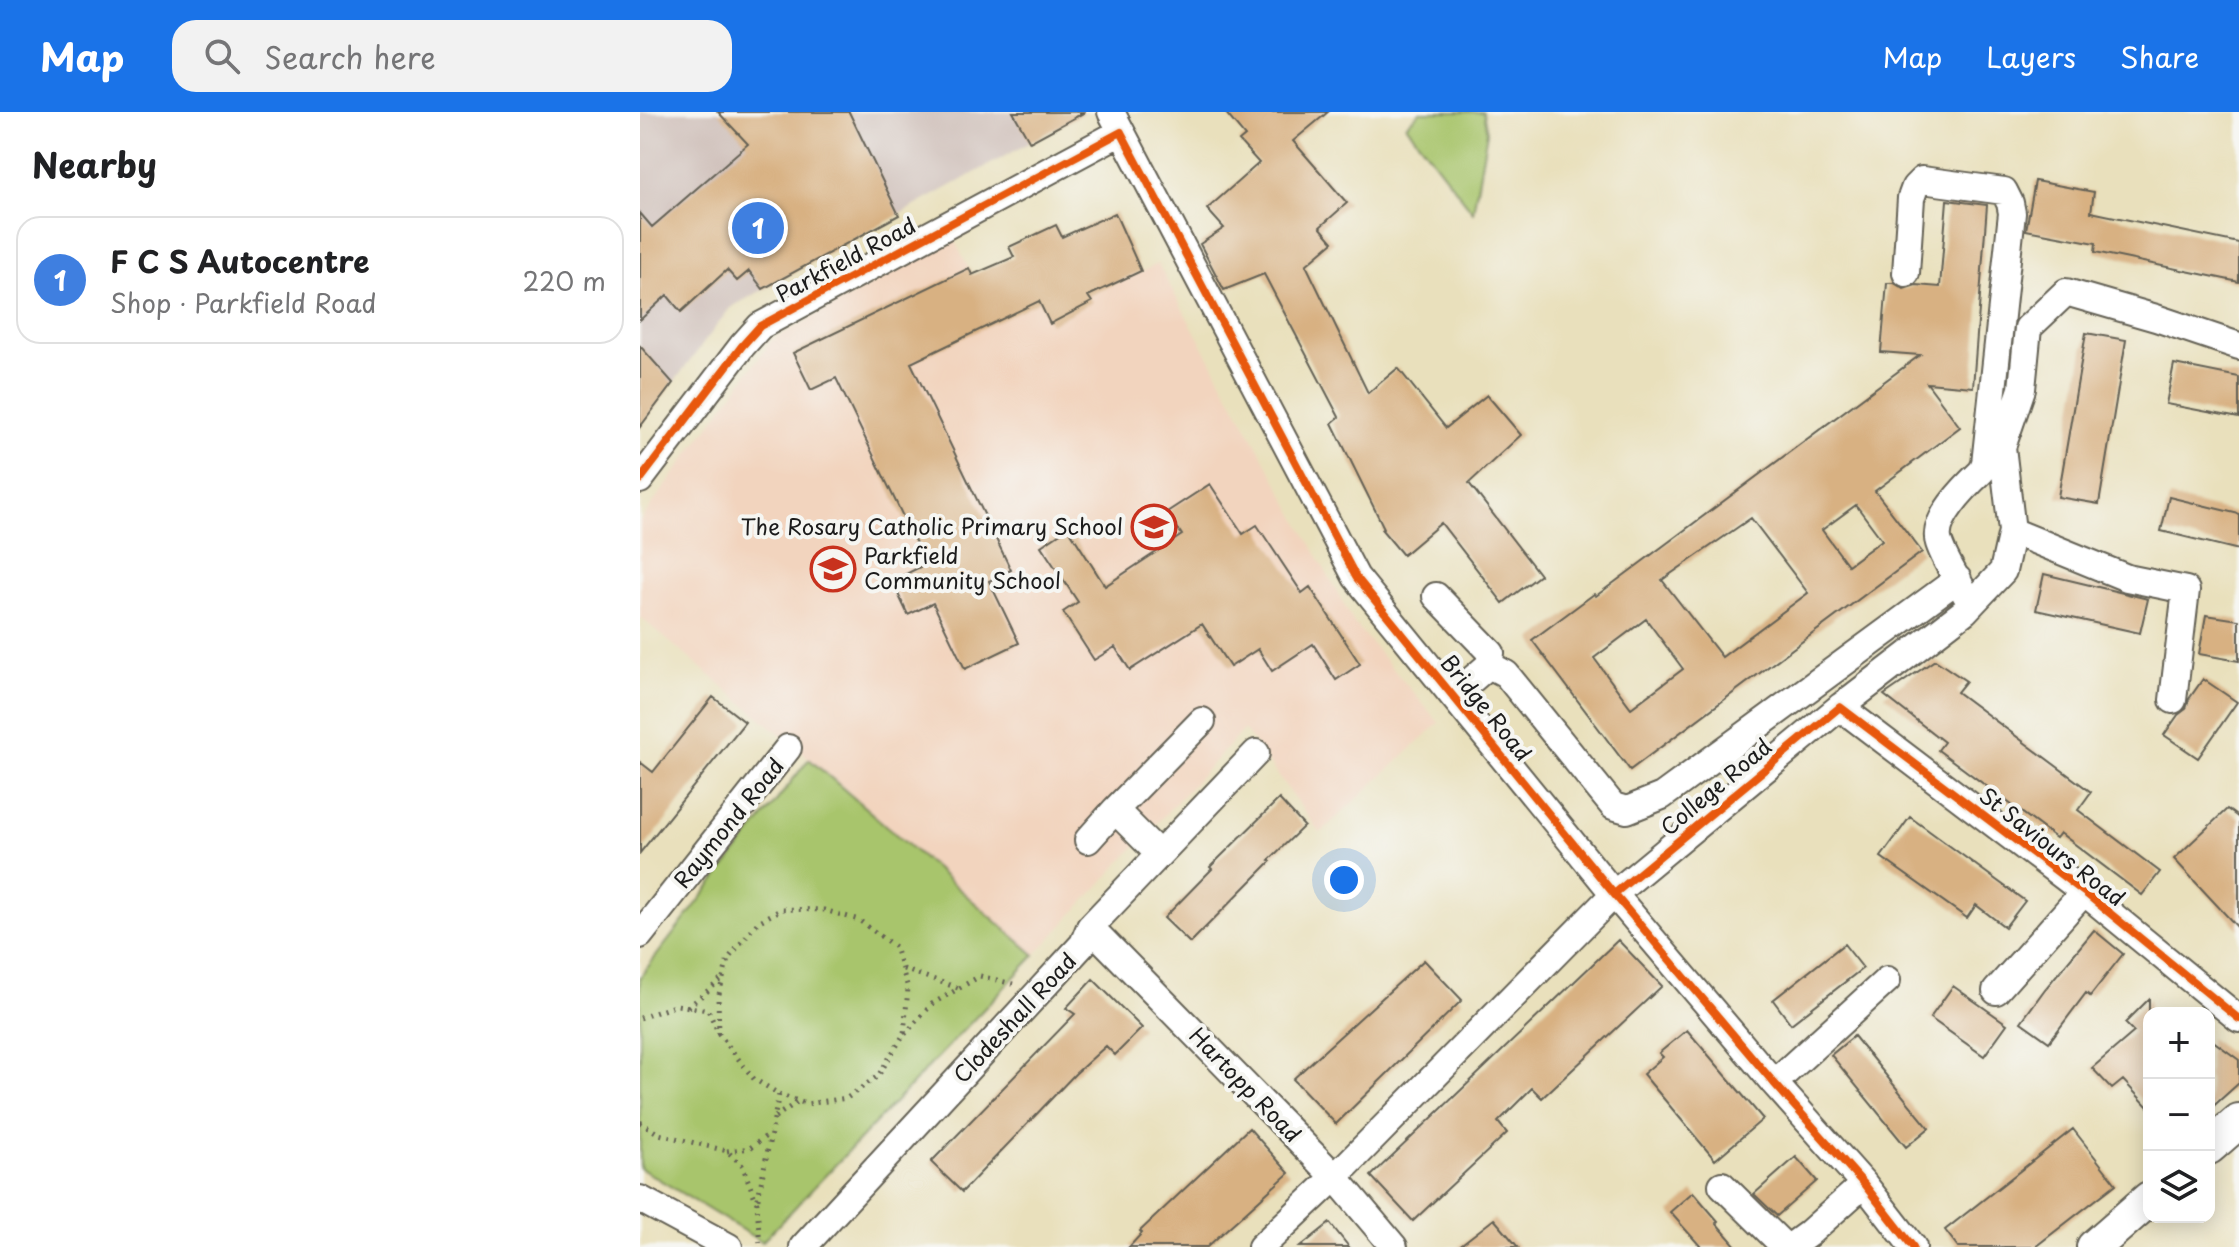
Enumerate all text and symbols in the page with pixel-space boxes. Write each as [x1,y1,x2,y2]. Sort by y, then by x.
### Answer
search box [172,20,732,92]
text: Map [40,28,124,85]
icon: search [200,34,244,78]
text: Search here [264,34,436,79]
text: Map [1882,35,1942,78]
text: Layers [1986,35,2076,78]
text: Share [2120,35,2199,78]
text: Nearby [32,138,157,190]
pin: 1 [732,198,784,258]
street label: Parkfield Road [769,208,921,309]
text: F C S Autocentre [110,238,370,283]
text: 1 [54,261,66,300]
text: 220 m [522,261,606,300]
text: Shop · Parkfield Road [110,283,377,322]
school or university icon: The Rosary Catholic Primary School [1130,503,1178,551]
place label: The Rosary Catholic Primary School [741,509,1123,542]
place label: Parkfield Community School [864,538,1061,596]
school or university icon: Parkfield Community School [809,545,857,593]
street label: Bridge Road [1434,647,1540,767]
street label: College Road [1652,729,1778,842]
street label: Raymond Road [665,750,791,894]
street label: St Saviours Road [1973,778,2133,913]
your location [1324,860,1364,900]
street label: Clodeshall Road [945,944,1083,1090]
map controls [2143,1007,2215,1223]
button: + [2143,1007,2215,1079]
street label: Hartopp Road [1182,1019,1310,1149]
button: − [2143,1079,2215,1151]
button: layers [2143,1151,2215,1223]

